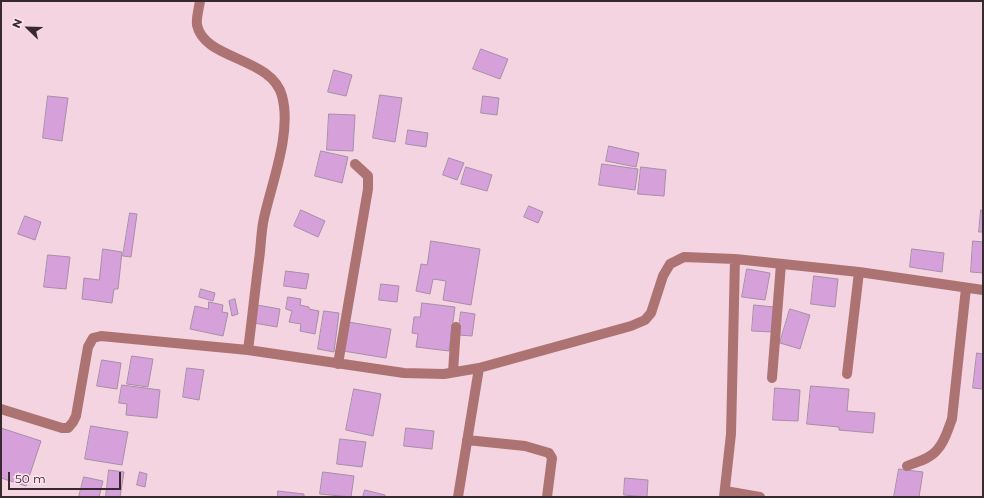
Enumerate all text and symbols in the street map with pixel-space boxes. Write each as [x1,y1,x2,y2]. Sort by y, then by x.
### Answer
north arrow [8,8,48,48]
text: N [9,16,25,30]
scale bar [10,464,123,490]
text: 50 m [15,471,46,486]

